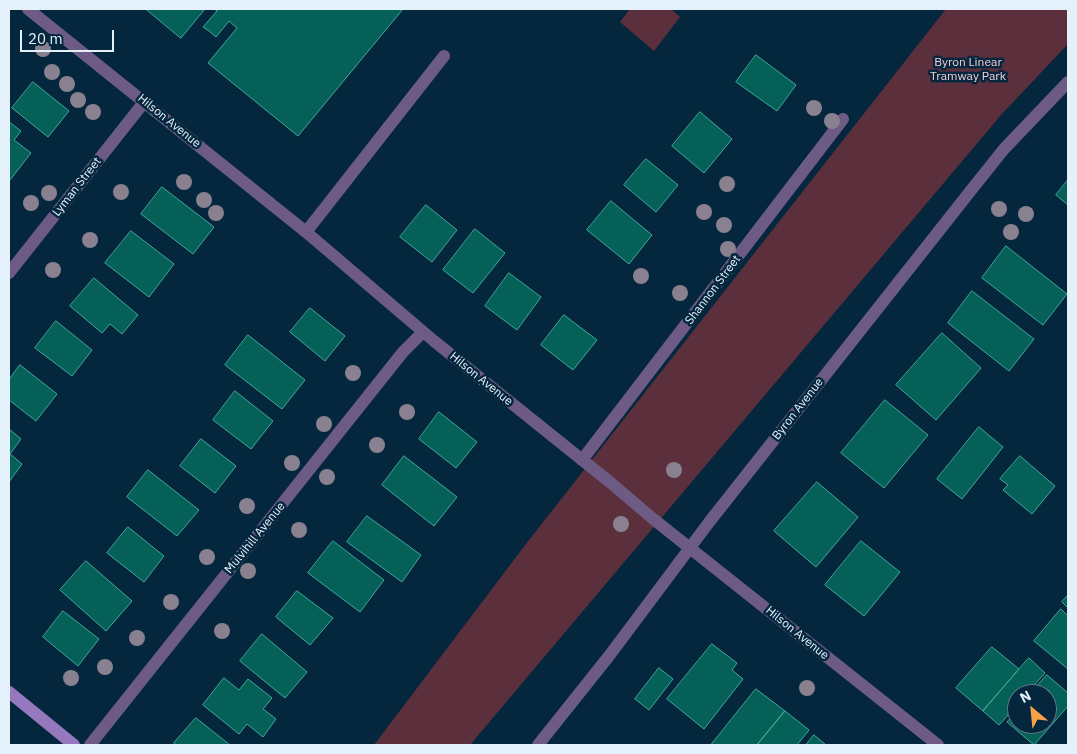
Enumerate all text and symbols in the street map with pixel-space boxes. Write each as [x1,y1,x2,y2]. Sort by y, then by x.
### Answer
scale bar [22,20,116,52]
text: 20 m [28,29,63,48]
park label: Byron Linear Tramway Park [930,56,1006,84]
street label: Hilson Avenue [135,91,203,151]
street label: Lyman Street [49,155,105,219]
street label: Shannon Street [682,252,744,328]
street label: Hilson Avenue [447,349,515,409]
street label: Byron Avenue [769,375,827,443]
street label: Mulvihill Avenue [222,499,288,577]
street label: Hilson Avenue [763,603,831,663]
north arrow [1007,684,1057,734]
text: N [1017,686,1034,707]

